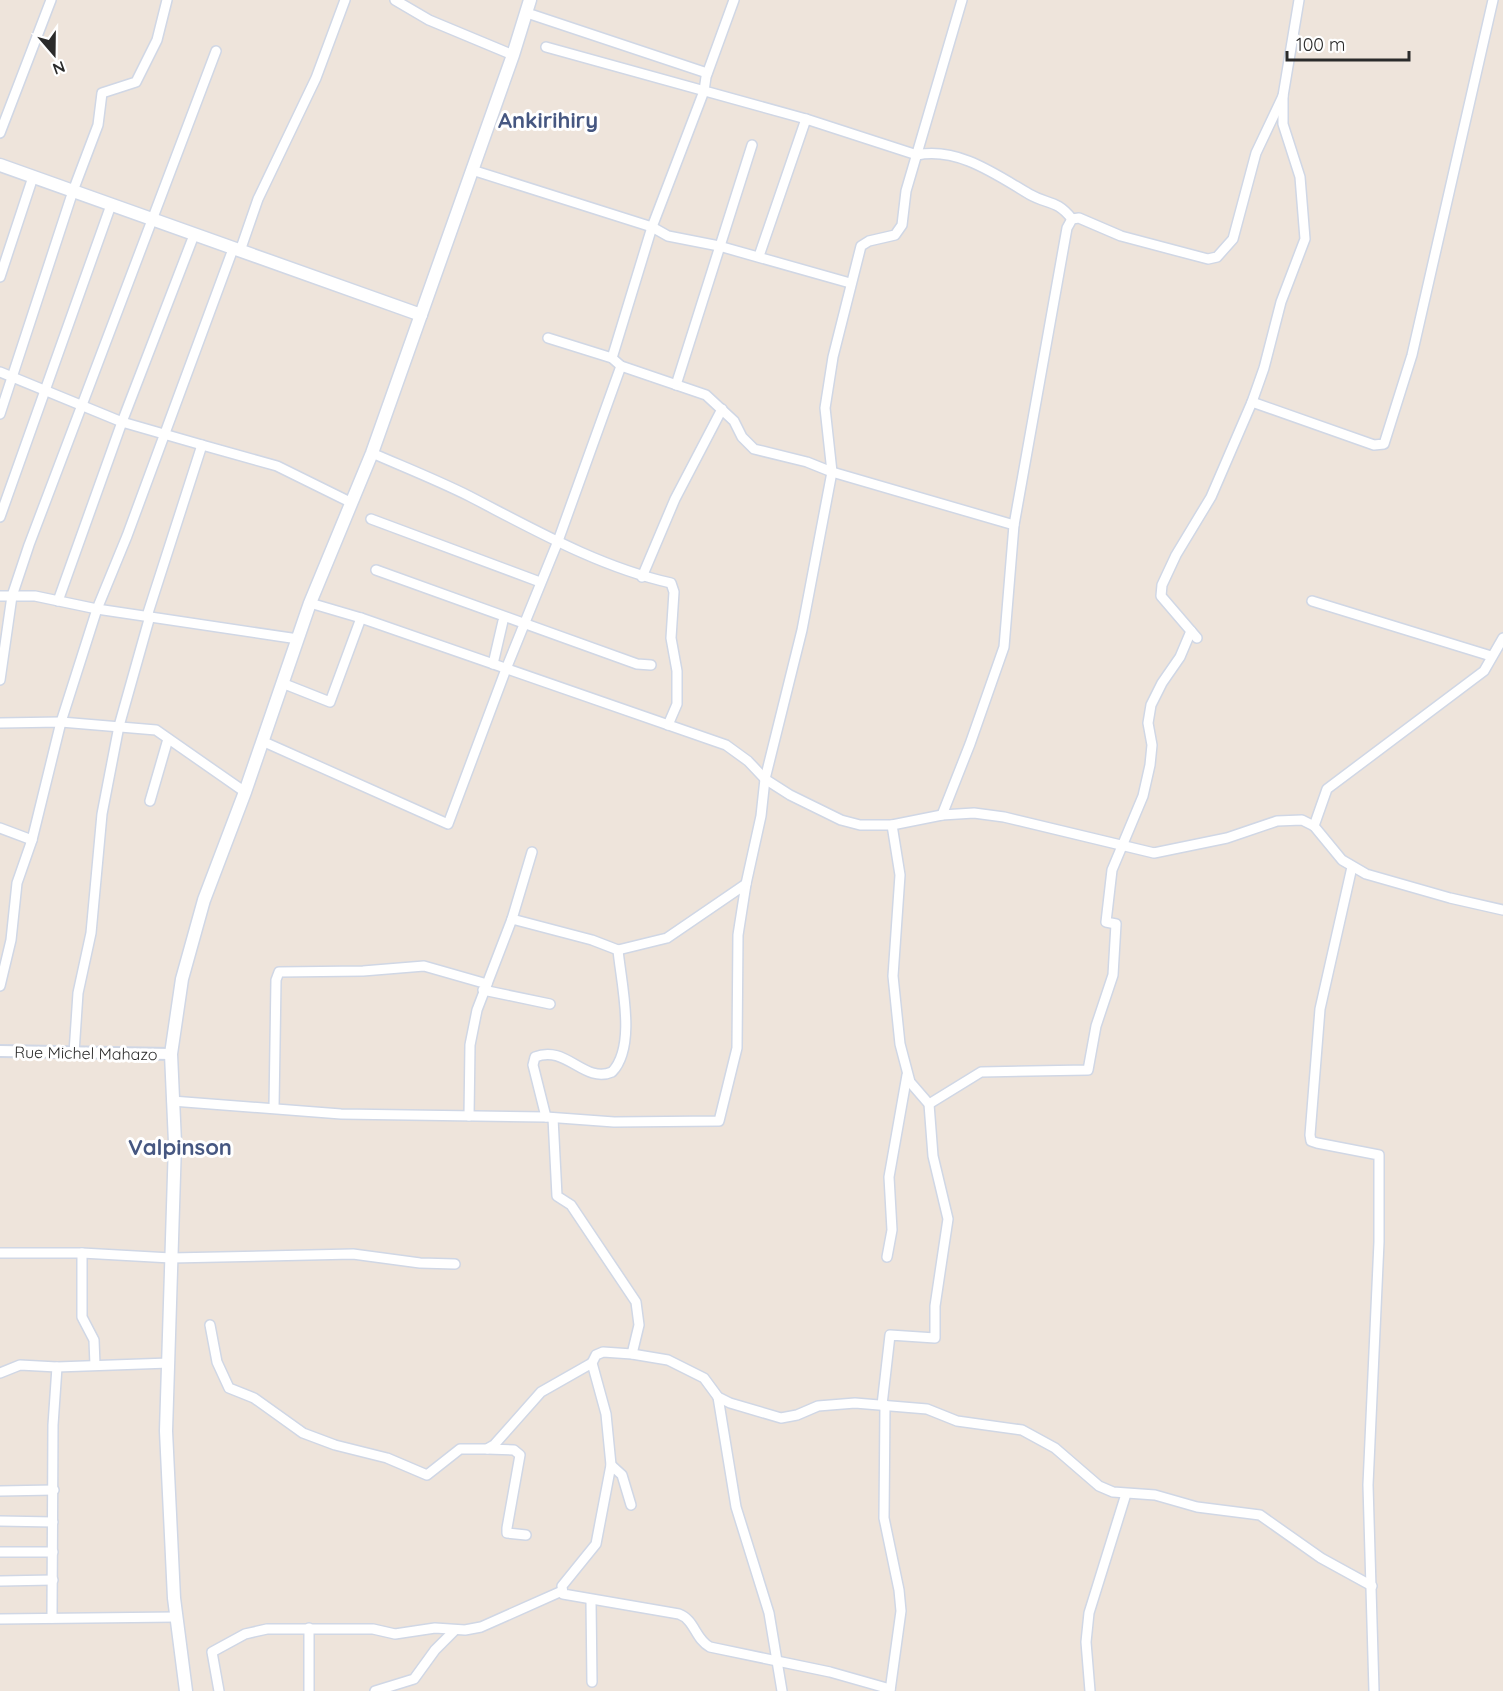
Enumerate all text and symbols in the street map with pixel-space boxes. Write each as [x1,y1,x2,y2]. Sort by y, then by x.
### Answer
north arrow [24,24,84,84]
scale bar [1287,24,1408,62]
text: 100 m [1296,33,1345,56]
text: N [50,57,68,80]
district label: Ankirihiry [498,106,598,134]
street label: Rue Michel Mahazo [14,1042,158,1064]
district label: Valpinson [128,1133,232,1161]

